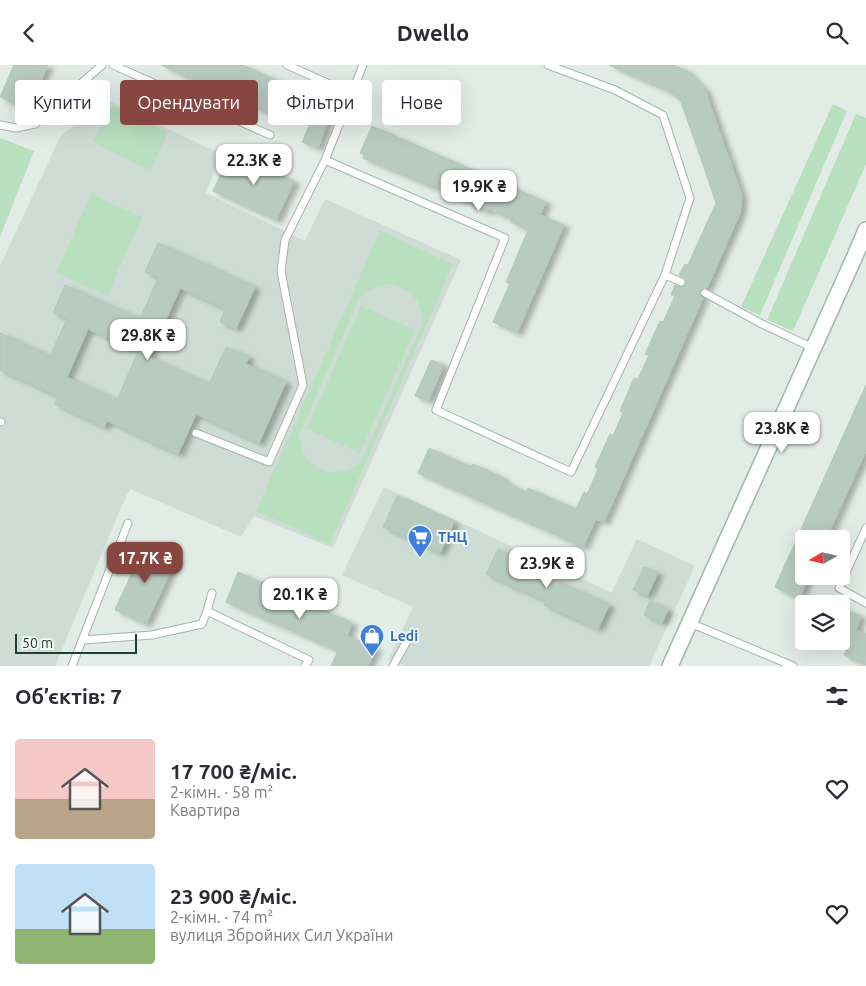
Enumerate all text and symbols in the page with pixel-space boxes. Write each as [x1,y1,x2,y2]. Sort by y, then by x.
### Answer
icon: back [15,19,43,47]
icon: search [823,19,851,47]
text: Dwello [397,20,469,45]
chip: Купити [15,80,110,125]
chip: Орендувати [120,80,258,125]
chip: Фільтри [268,80,372,125]
chip: Нове [382,80,461,125]
pin: 22.3K ₴ [208,143,300,186]
text: 22.3K ₴ [227,151,281,169]
pin: 19.9K ₴ [433,169,525,212]
text: 19.9K ₴ [452,177,506,195]
pin: 29.8K ₴ [102,319,194,361]
text: 29.8K ₴ [121,326,175,344]
pin: 23.8K ₴ [736,411,828,454]
text: 23.8K ₴ [755,419,809,437]
supermarket icon: ТНЦ [407,524,433,558]
place label: ТНЦ [438,529,468,545]
north arrow [795,530,850,585]
map controls [795,530,850,650]
pin: 17.7K ₴ [99,541,191,584]
pin: 23.9K ₴ [501,547,593,589]
text: 17.7K ₴ [118,549,172,567]
text: 23.9K ₴ [520,554,574,572]
pin: 20.1K ₴ [254,577,346,620]
text: 20.1K ₴ [273,585,327,603]
button: layers [795,595,850,650]
shop icon: Ledi [359,623,385,657]
place label: Ledi [390,628,418,644]
scale bar [15,631,138,654]
text: 50 m [22,635,53,651]
icon: filters [823,682,851,710]
text: Об’єктів: 7 [15,684,122,708]
icon: home [55,759,115,819]
text: 17 700 ₴/міс. [170,759,297,783]
icon: heart [823,775,851,803]
text: 2-кімн. · 58 m² [170,783,273,801]
text: Квартира [170,801,240,819]
icon: home [55,884,115,944]
text: 23 900 ₴/міс. [170,884,297,908]
icon: heart [823,900,851,928]
text: 2-кімн. · 74 m² [170,908,273,926]
text: вулиця Збройних Сил України [170,926,393,944]

